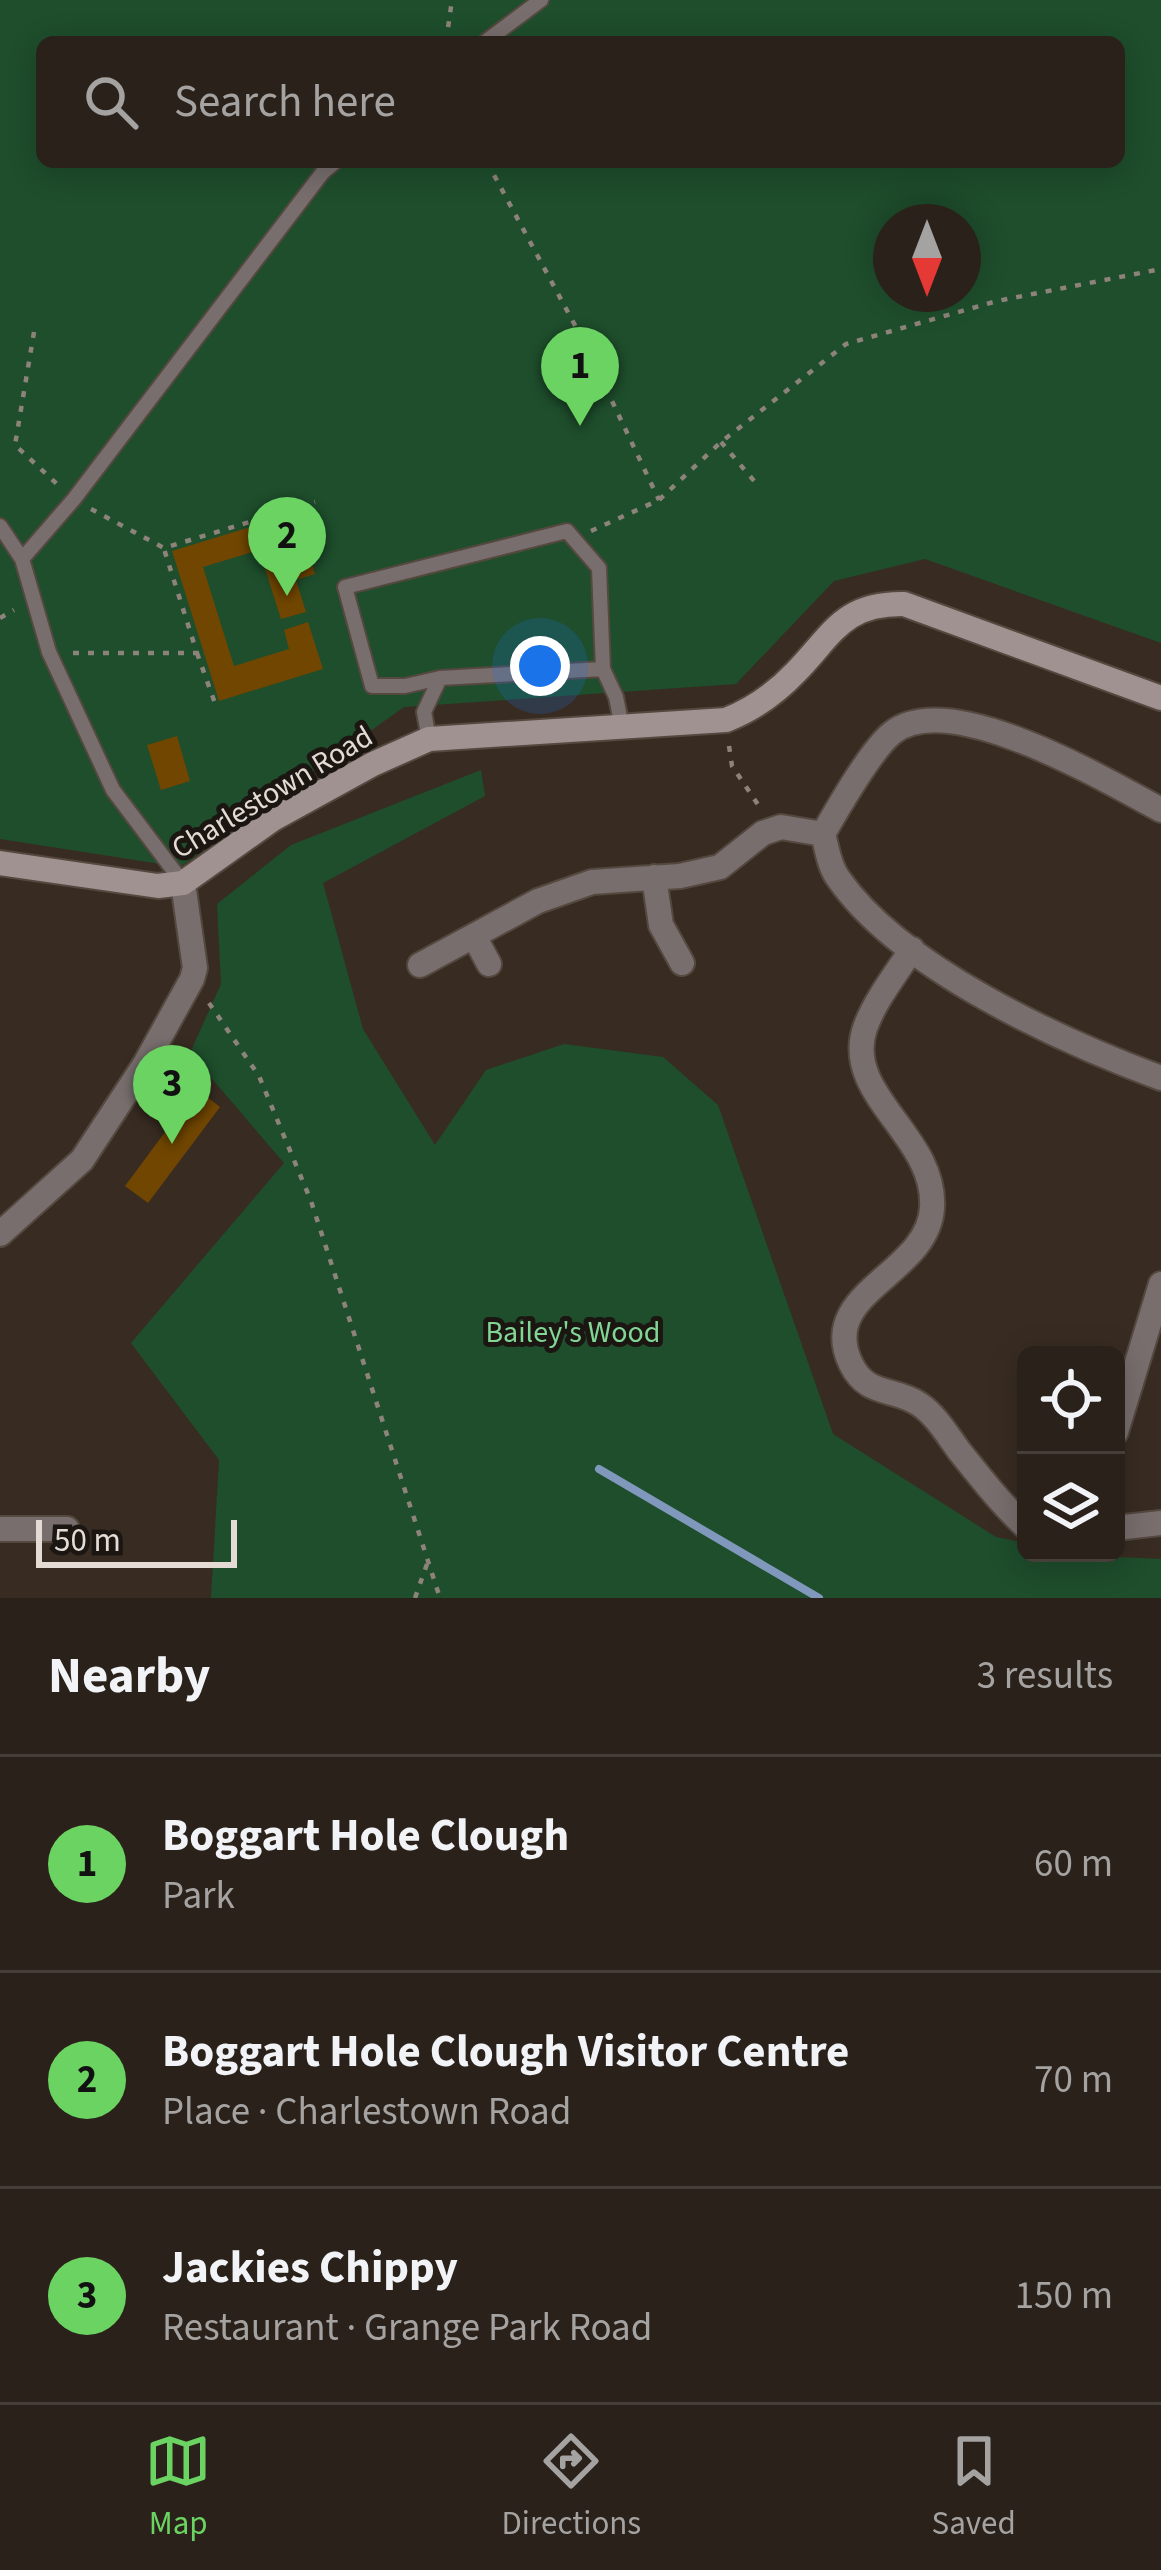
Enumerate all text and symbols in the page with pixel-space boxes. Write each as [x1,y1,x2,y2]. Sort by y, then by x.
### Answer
search box [36,36,1125,168]
icon: search [78,69,144,135]
text: Search here [174,70,396,134]
north arrow [873,204,981,312]
pin: 1 [541,327,619,426]
pin: 2 [248,497,326,596]
your location [510,636,570,696]
street label: Charlestown Road [164,715,381,870]
pin: 3 [133,1045,211,1144]
park label: Bailey's Wood [485,1311,661,1354]
map controls [1017,1346,1125,1562]
button: locate [1017,1346,1125,1454]
button: layers [1017,1454,1125,1562]
scale bar [36,1514,237,1567]
text: 50 m [54,1517,121,1564]
text: Nearby [48,1640,210,1712]
text: 3 results [977,1648,1113,1704]
text: Boggart Hole Clough [162,1804,569,1868]
text: 1 [77,1836,97,1892]
text: 60 m [1034,1836,1113,1892]
text: Park [162,1868,235,1924]
text: Boggart Hole Clough Visitor Centre [162,2020,849,2084]
text: 2 [77,2052,97,2108]
text: 70 m [1034,2052,1113,2108]
text: Place · Charlestown Road [162,2084,571,2140]
text: Jackies Chippy [162,2236,458,2300]
text: 3 [77,2268,97,2324]
text: 150 m [1015,2268,1113,2324]
text: Restaurant · Grange Park Road [162,2300,652,2356]
tab: Map [145,2428,211,2547]
tab: Directions [502,2428,641,2547]
tab: Saved [932,2428,1016,2547]

